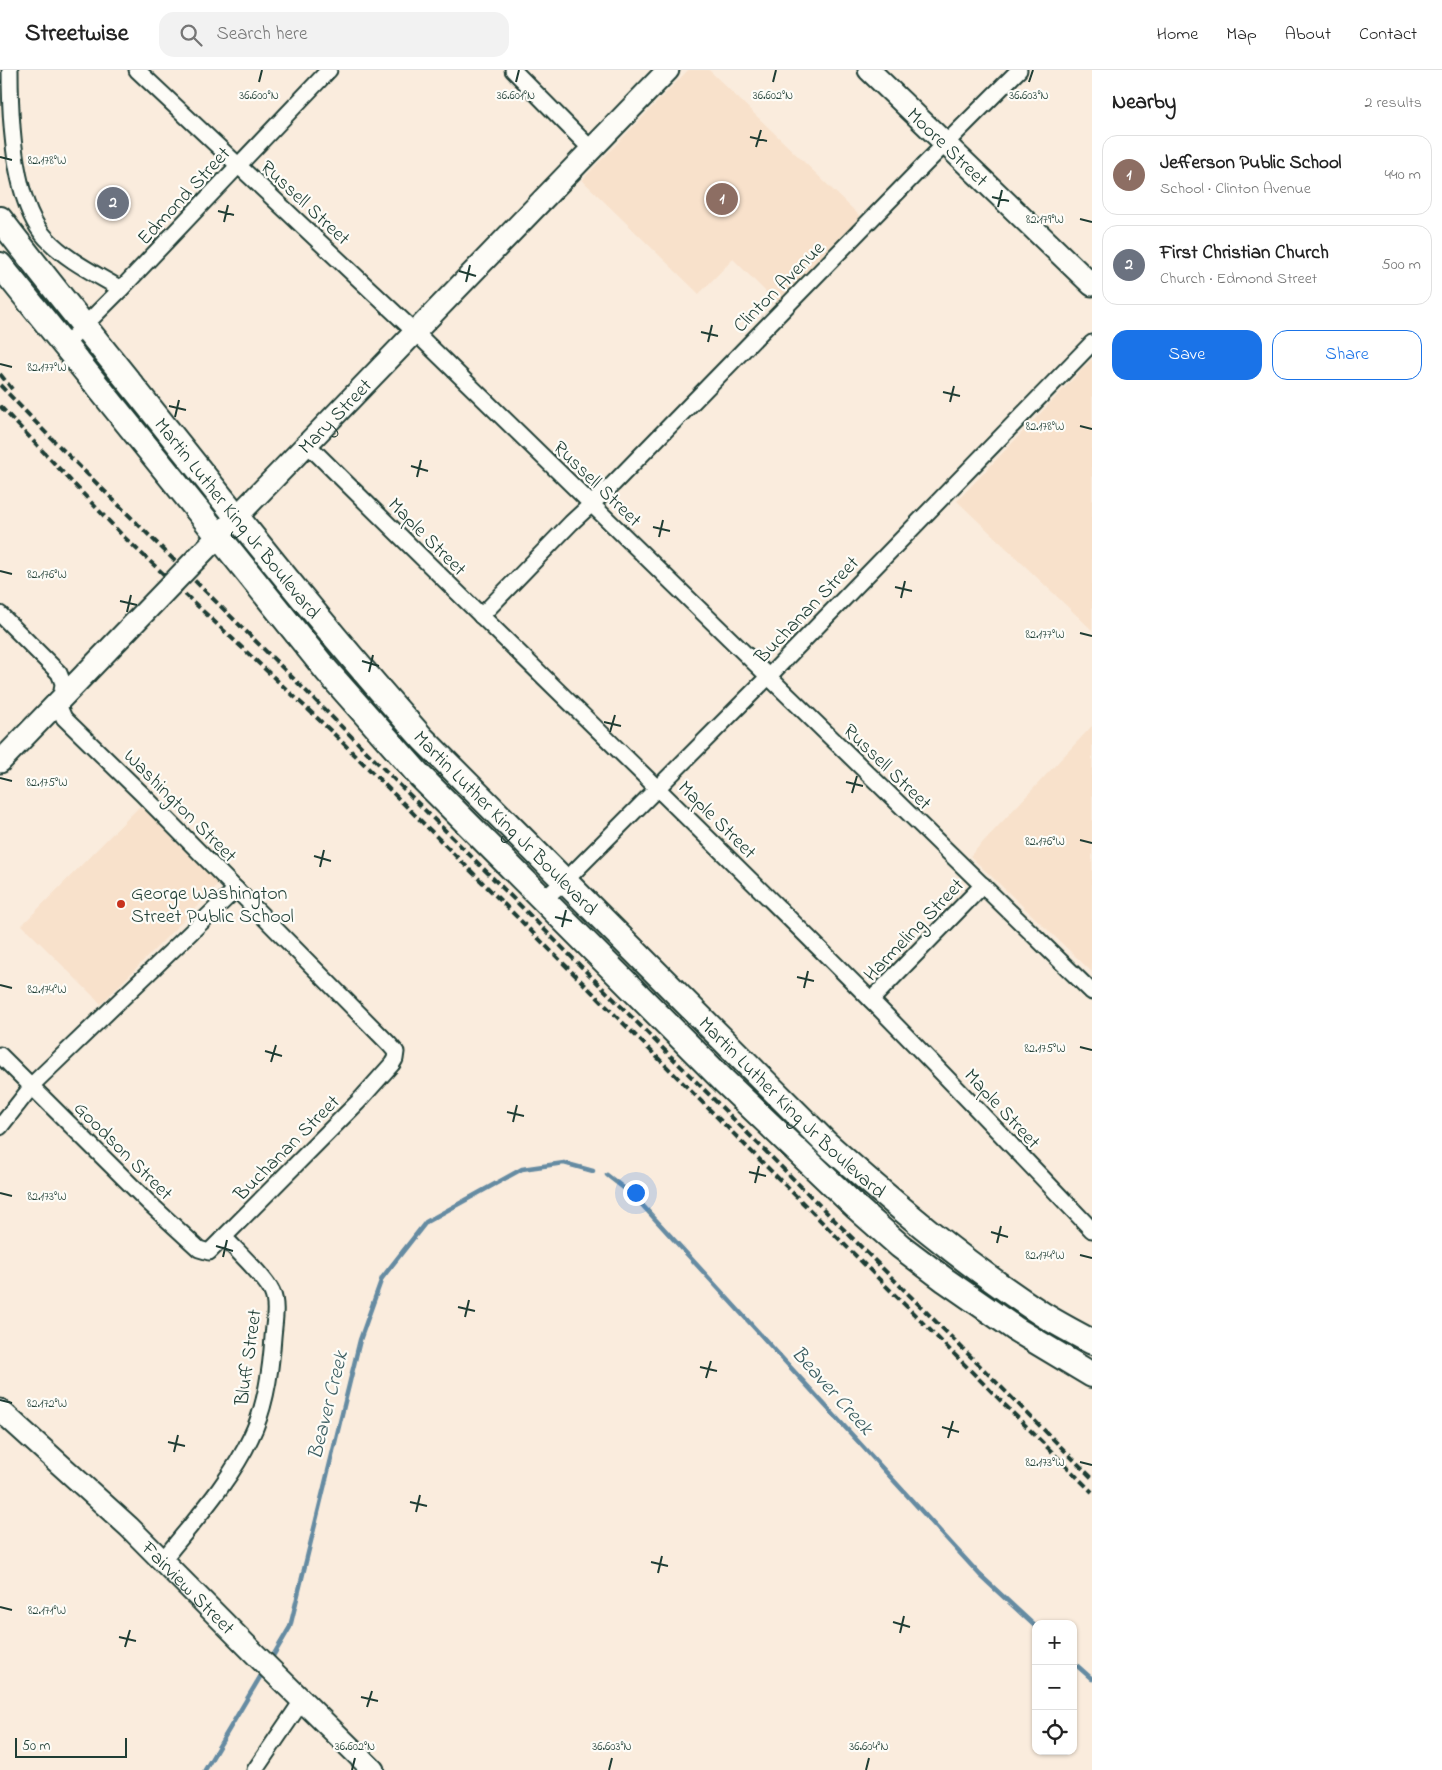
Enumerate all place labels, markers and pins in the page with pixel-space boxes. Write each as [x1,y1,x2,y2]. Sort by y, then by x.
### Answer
pin: 1 [706,180,738,218]
pin: 2 [97,184,129,222]
place label: George Washington Street Public School [131,880,294,932]
marker: George Washington Street Public School [115,898,127,910]

